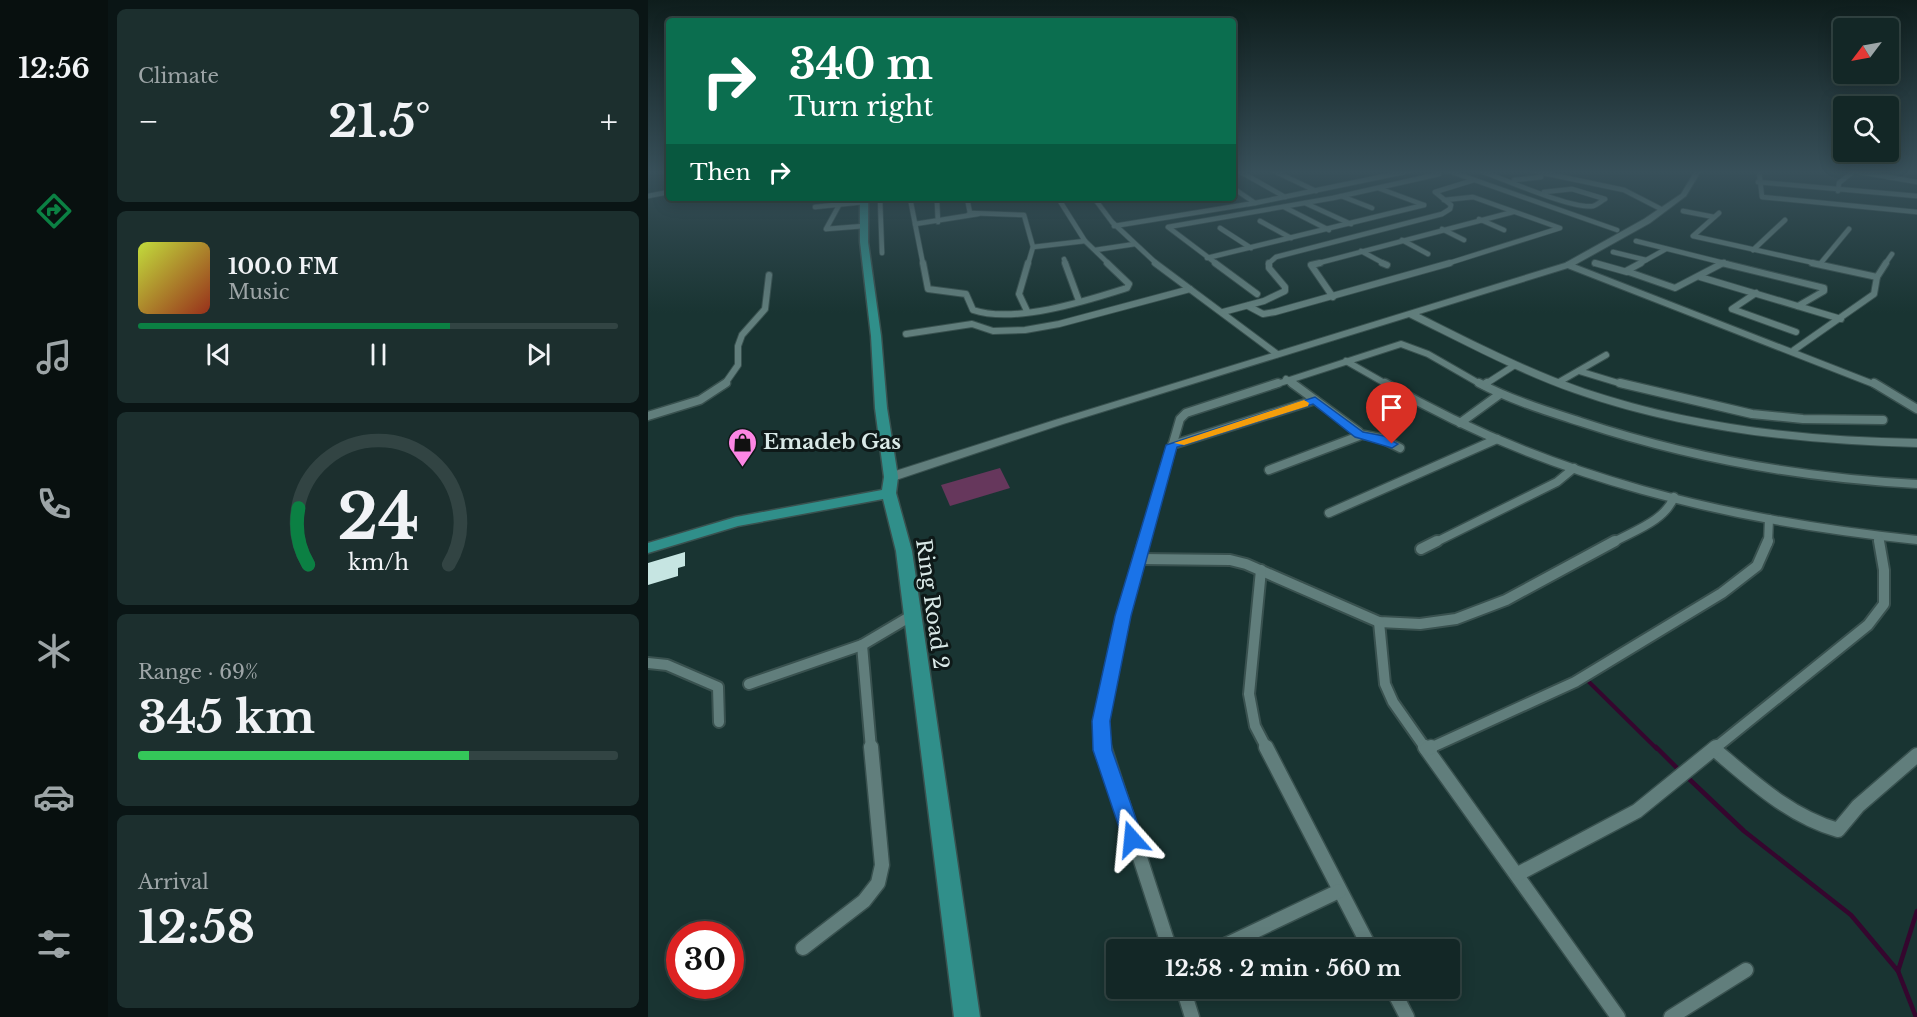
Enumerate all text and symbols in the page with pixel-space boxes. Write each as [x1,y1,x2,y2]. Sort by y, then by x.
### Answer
north arrow [1833,18,1899,84]
map controls [1833,18,1899,162]
text: 340 m [789,38,933,90]
icon: right [690,42,768,120]
text: 12:56 [18,52,90,85]
text: Climate [138,64,219,88]
text: Turn right [789,90,933,123]
text: 21.5° [328,93,431,149]
button: search [1833,96,1899,162]
text: − [138,101,159,142]
text: + [600,101,618,142]
icon: right [763,156,796,189]
text: Then [690,159,751,186]
icon: directions [33,190,75,232]
text: 100.0 FM [228,253,338,280]
text: Music [228,280,289,304]
icon: music [33,336,75,378]
icon: previous [202,338,235,371]
icon: pause [362,338,395,371]
icon: next [522,338,555,371]
pin [1366,382,1417,444]
icon: arrive [1375,391,1408,424]
shop icon: Emadeb Gas [726,426,758,468]
place label: Emadeb Gas [763,429,901,455]
text: 24 [337,479,419,557]
icon: phone [33,483,75,525]
street label: Ring Road 2 [910,537,954,671]
text: km/h [348,550,409,577]
icon: climate [33,630,75,672]
text: Range · 69% [138,660,258,684]
text: 345 km [138,689,315,745]
icon: car [33,776,75,818]
position arrow [1100,807,1164,871]
text: Arrival [138,870,209,894]
text: 12:58 [138,899,255,955]
speed limit sign: 30 [666,921,744,999]
icon: filters [33,923,75,965]
text: 12:58 · 2 min · 560 m [1165,955,1401,982]

